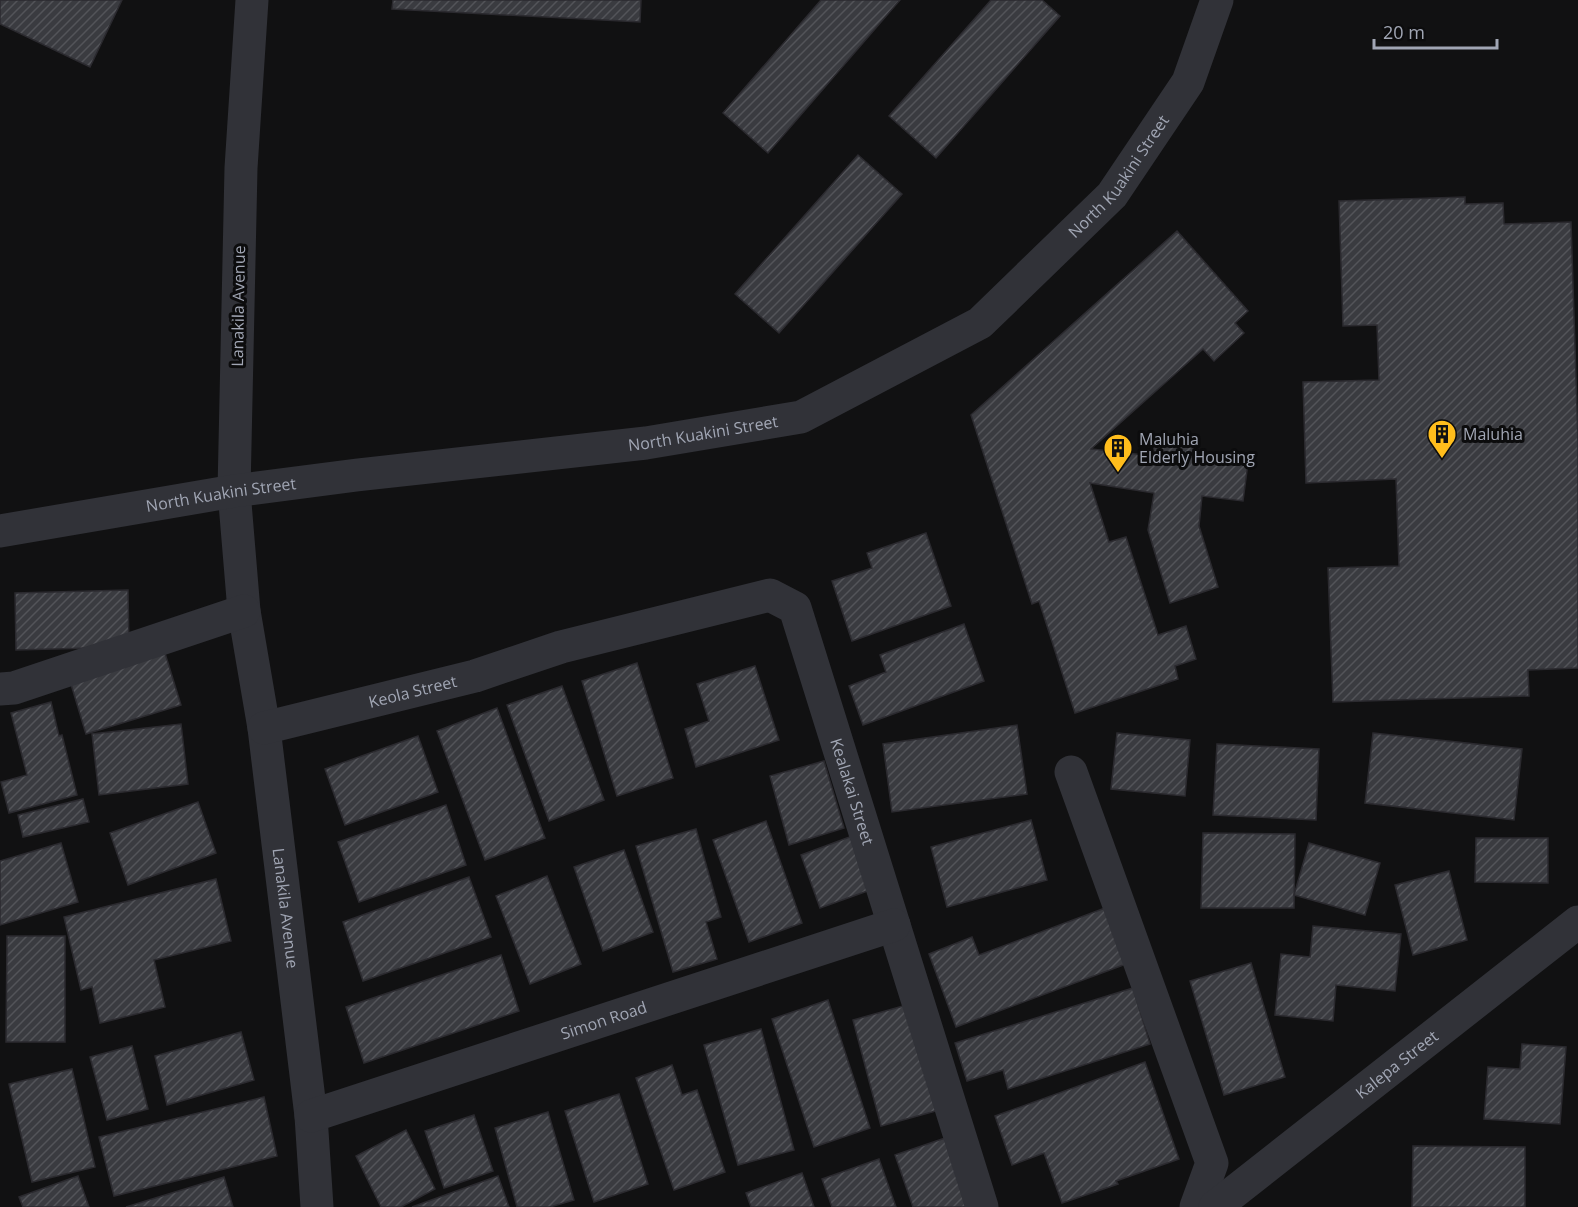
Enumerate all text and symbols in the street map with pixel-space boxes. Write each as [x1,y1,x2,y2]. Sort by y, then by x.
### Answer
scale bar [1374,12,1497,50]
text: 20 m [1383,20,1425,44]
street label: North Kuakini Street [1063,110,1174,243]
street label: Lanakila Avenue [226,245,250,367]
street label: North Kuakini Street [627,410,780,456]
building icon: Maluhia [1426,418,1458,460]
place label: Maluhia [1463,423,1523,445]
place label: Maluhia Elderly Housing [1139,428,1255,468]
building icon: Maluhia Elderly Housing [1102,432,1134,474]
street label: North Kuakini Street [144,472,298,517]
street label: Keola Street [366,670,459,713]
street label: Kealakai Street [825,735,879,848]
street label: Lanakila Avenue [268,847,304,970]
street label: Simon Road [558,996,650,1044]
street label: Kalepa Street [1351,1025,1443,1104]

